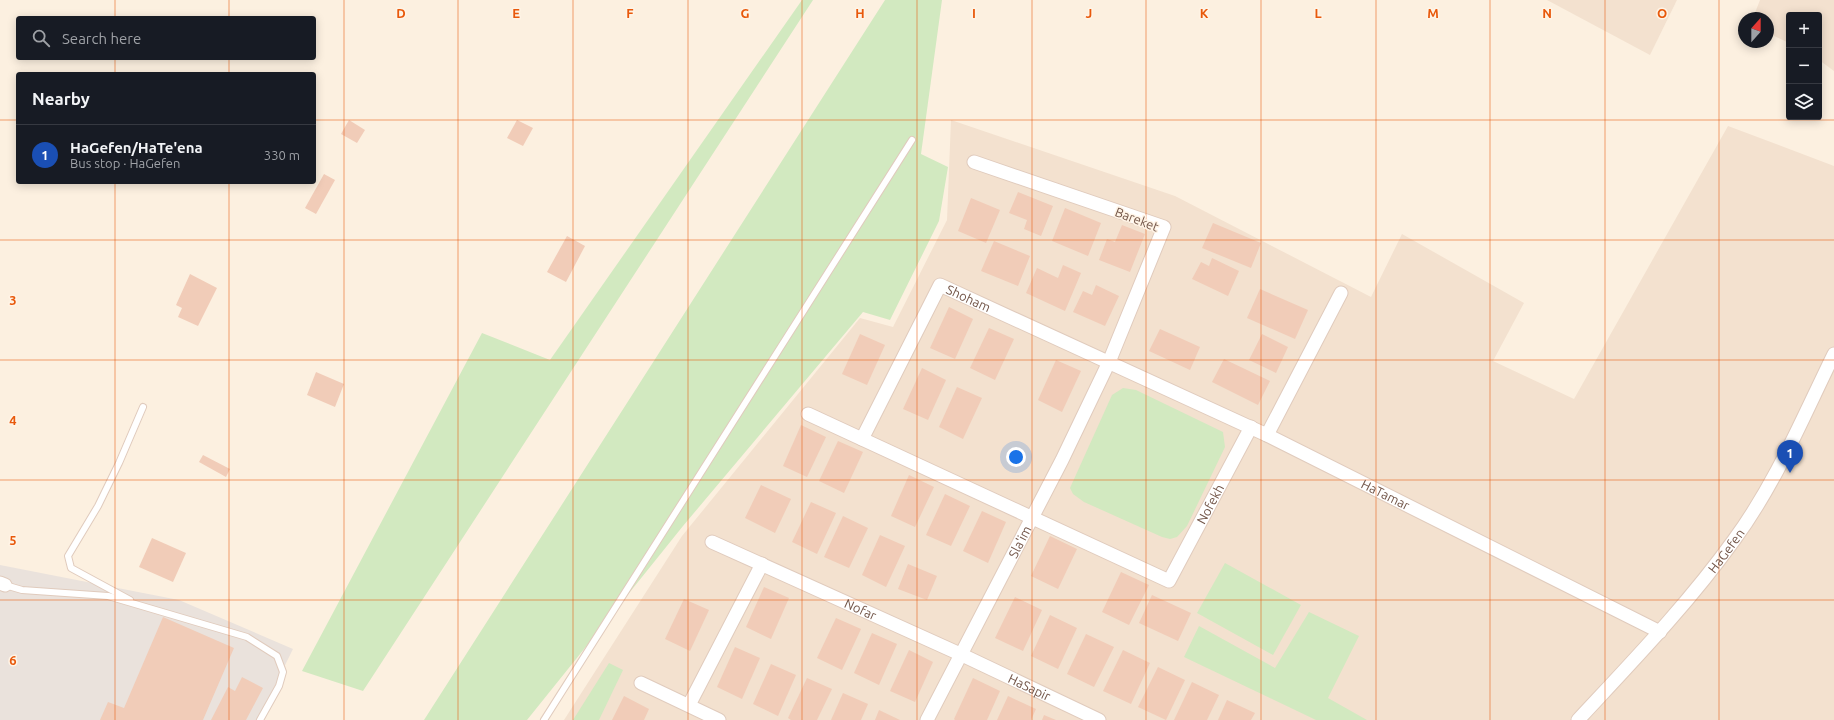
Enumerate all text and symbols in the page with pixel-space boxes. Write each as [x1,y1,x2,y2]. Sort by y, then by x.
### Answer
text: D [396,6,406,20]
text: E [512,6,520,20]
text: F [626,6,634,20]
text: G [741,6,750,20]
text: H [855,6,865,20]
text: I [972,6,976,20]
text: J [1086,6,1092,20]
text: K [1200,6,1209,20]
text: L [1314,6,1322,20]
text: M [1427,6,1439,20]
text: N [1542,6,1552,20]
text: O [1657,6,1667,20]
north arrow [1738,12,1774,48]
map controls [1786,12,1822,120]
button: + [1786,12,1822,48]
search box [16,16,316,60]
icon: search [30,27,52,49]
text: Search here [62,30,141,47]
button: − [1786,48,1822,84]
button: layers [1786,84,1822,120]
text: Nearby [32,89,90,108]
text: HaGefen/HaTe'ena [70,139,203,156]
text: 1 [41,148,49,162]
text: 330 m [264,148,300,162]
text: Bus stop · HaGefen [70,156,180,170]
street label: Bareket [1113,204,1161,234]
street label: Shoham [944,282,993,314]
text: 3 [9,293,17,307]
text: 4 [9,413,17,427]
pin: 1 [1777,440,1803,473]
your location [1006,447,1026,467]
street label: HaTamar [1359,477,1412,512]
street label: Nofekh [1194,482,1226,526]
street label: Sla'im [1006,523,1034,560]
street label: HaGefen [1705,526,1747,575]
text: 5 [9,533,17,547]
street label: Nofar [842,596,879,622]
text: 6 [9,653,17,667]
street label: HaSapir [1006,671,1053,703]

